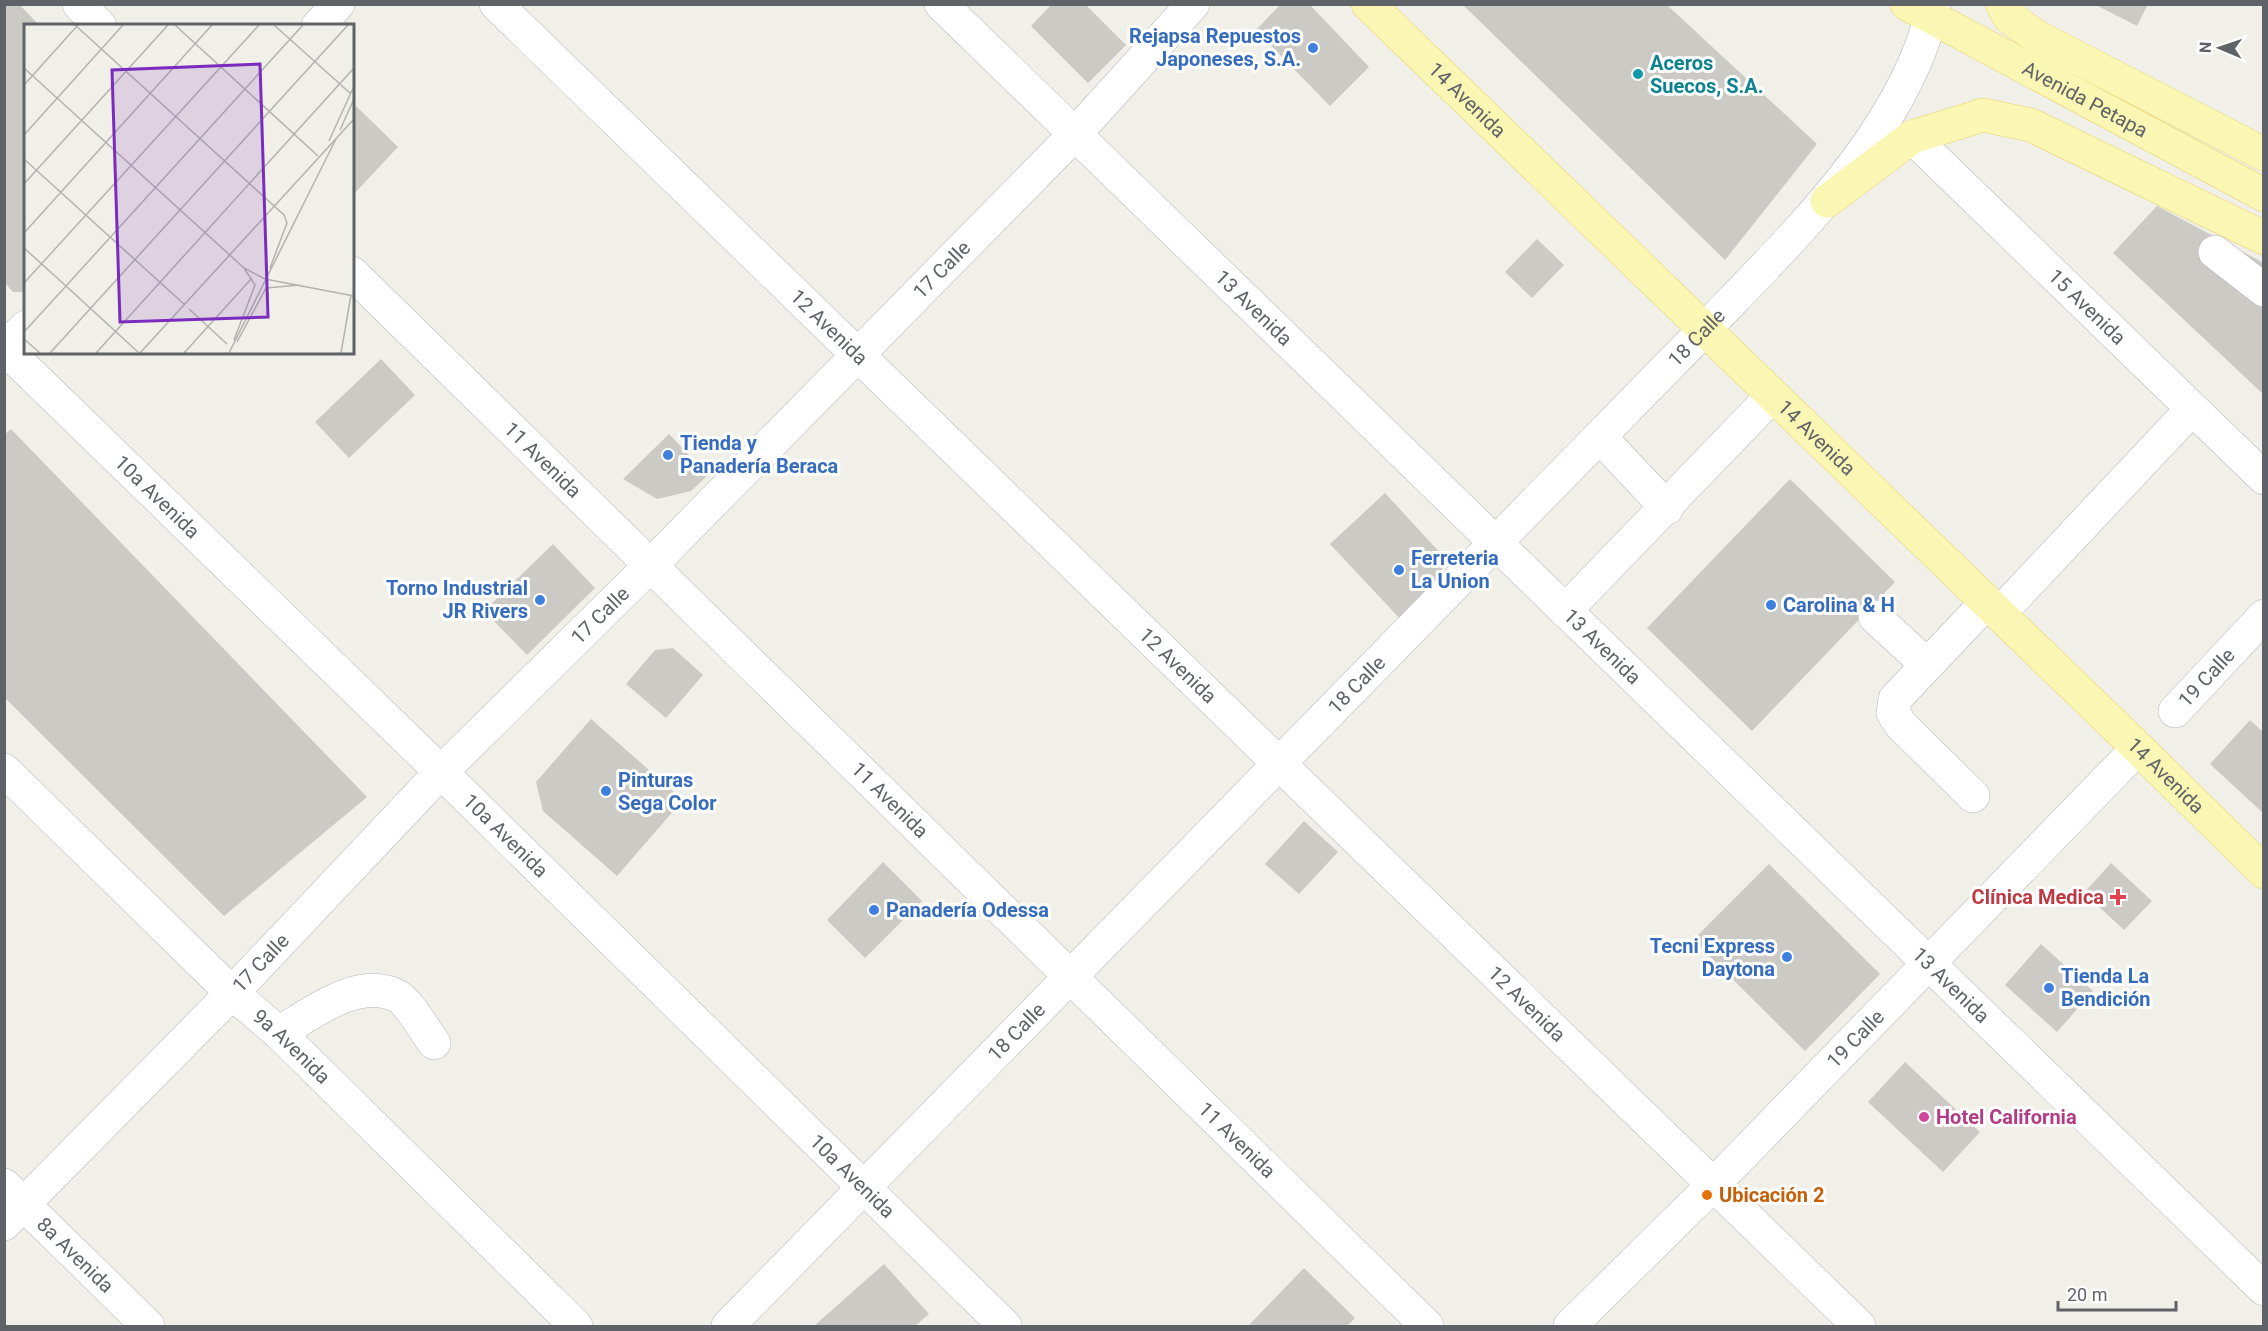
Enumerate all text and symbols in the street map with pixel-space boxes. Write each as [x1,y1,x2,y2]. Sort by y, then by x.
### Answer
north arrow [2190,18,2250,78]
inset map [24,24,354,354]
place label: Rejapsa Repuestos Japoneses, S.A. [1129,24,1301,71]
marker: Rejapsa Repuestos Japoneses, S.A. [1306,41,1320,55]
text: N [2196,42,2215,53]
place label: Aceros Suecos, S.A. [1650,51,1764,98]
street label: Avenida Petapa [2018,56,2152,143]
street label: 14 Avenida [1424,57,1511,143]
marker: Aceros Suecos, S.A. [1631,67,1645,81]
street label: 17 Calle [908,236,975,304]
street label: 15 Avenida [2044,264,2131,350]
street label: 13 Avenida [1210,265,1297,351]
street label: 12 Avenida [785,284,873,370]
street label: 18 Calle [1663,304,1730,372]
street label: 14 Avenida [1773,395,1860,480]
street label: 11 Avenida [499,417,586,503]
place label: Tienda y Panadería Beraca [680,431,839,478]
marker: Tienda y Panadería Beraca [661,448,675,462]
street label: 10a Avenida [110,450,205,543]
place label: Ferreteria La Union [1411,546,1499,593]
marker: Ferreteria La Union [1392,563,1406,577]
place label: Torno Industrial JR Rivers [386,576,528,623]
street label: 17 Calle [566,582,634,649]
marker: Torno Industrial JR Rivers [533,593,547,607]
place label: Carolina & H [1783,593,1895,617]
marker: Carolina & H [1764,598,1778,612]
street label: 13 Avenida [1559,604,1646,689]
street label: 12 Avenida [1134,623,1222,708]
street label: 19 Calle [2173,643,2240,712]
street label: 18 Calle [1323,651,1390,719]
street label: 14 Avenida [2123,733,2209,819]
street label: 11 Avenida [846,757,933,843]
place label: Pinturas Sega Color [618,768,717,815]
marker: Pinturas Sega Color [599,784,613,798]
street label: 10a Avenida [458,789,553,882]
place label: Clínica Medica [1972,885,2104,909]
marker: Clínica Medica [2109,888,2127,906]
place label: Panadería Odessa [886,898,1049,922]
marker: Panadería Odessa [867,903,881,917]
street label: 17 Calle [227,929,294,997]
place label: Tecni Express Daytona [1650,934,1775,981]
street label: 13 Avenida [1907,942,1995,1028]
marker: Tecni Express Daytona [1780,950,1794,964]
street label: 12 Avenida [1483,961,1570,1047]
place label: Tienda La Bendición [2061,964,2151,1011]
marker: Tienda La Bendición [2042,981,2056,995]
street label: 18 Calle [983,998,1050,1066]
street label: 9a Avenida [248,1004,335,1089]
street label: 19 Calle [1822,1005,1889,1073]
street label: 11 Avenida [1194,1097,1281,1183]
place label: Hotel California [1936,1105,2077,1129]
marker: Hotel California [1917,1110,1931,1124]
street label: 10a Avenida [805,1129,900,1223]
place label: Ubicación 2 [1719,1183,1825,1207]
marker: Ubicación 2 [1700,1188,1714,1202]
street label: 8a Avenida [32,1212,119,1298]
scale bar [2058,1274,2176,1312]
text: 20 m [2067,1284,2107,1305]

